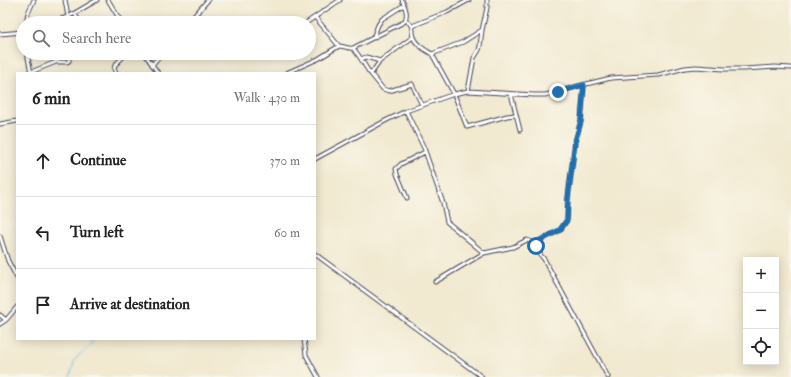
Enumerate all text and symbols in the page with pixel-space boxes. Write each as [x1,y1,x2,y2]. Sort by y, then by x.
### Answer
search box [16,16,316,60]
icon: search [30,27,52,49]
text: Search here [62,29,131,48]
route end [549,83,567,101]
text: 6 min [32,88,71,109]
text: Walk · 430 m [234,90,300,106]
icon: ahead [32,150,54,172]
text: Continue [70,151,126,170]
text: 370 m [270,153,300,169]
icon: left [32,222,54,244]
text: Turn left [70,223,124,242]
text: 60 m [274,225,300,241]
route start [527,237,545,255]
map controls [743,257,779,365]
button: + [743,257,779,293]
button: − [743,293,779,329]
icon: arrive [32,294,54,316]
text: Arrive at destination [70,295,190,314]
button: locate [743,329,779,365]

